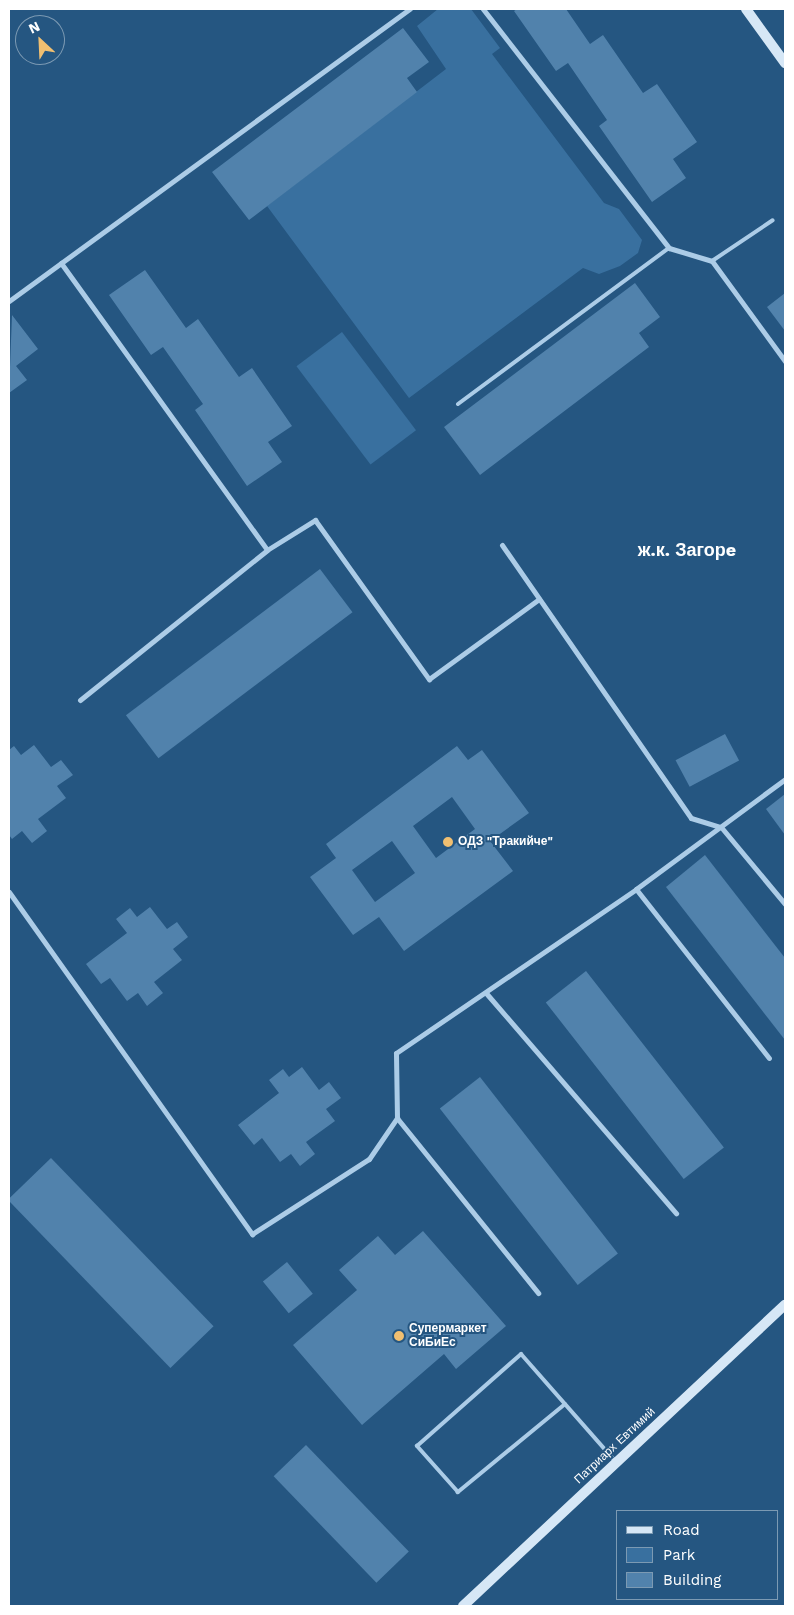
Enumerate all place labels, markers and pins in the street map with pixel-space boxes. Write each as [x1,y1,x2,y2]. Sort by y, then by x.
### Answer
place label: ОДЗ "Тракийче" [458,835,553,849]
marker: ОДЗ "Тракийче" [442,836,454,848]
place label: Супермаркет СиБиЕс [409,1322,487,1350]
marker: Супермаркет СиБиЕс [393,1330,405,1342]

